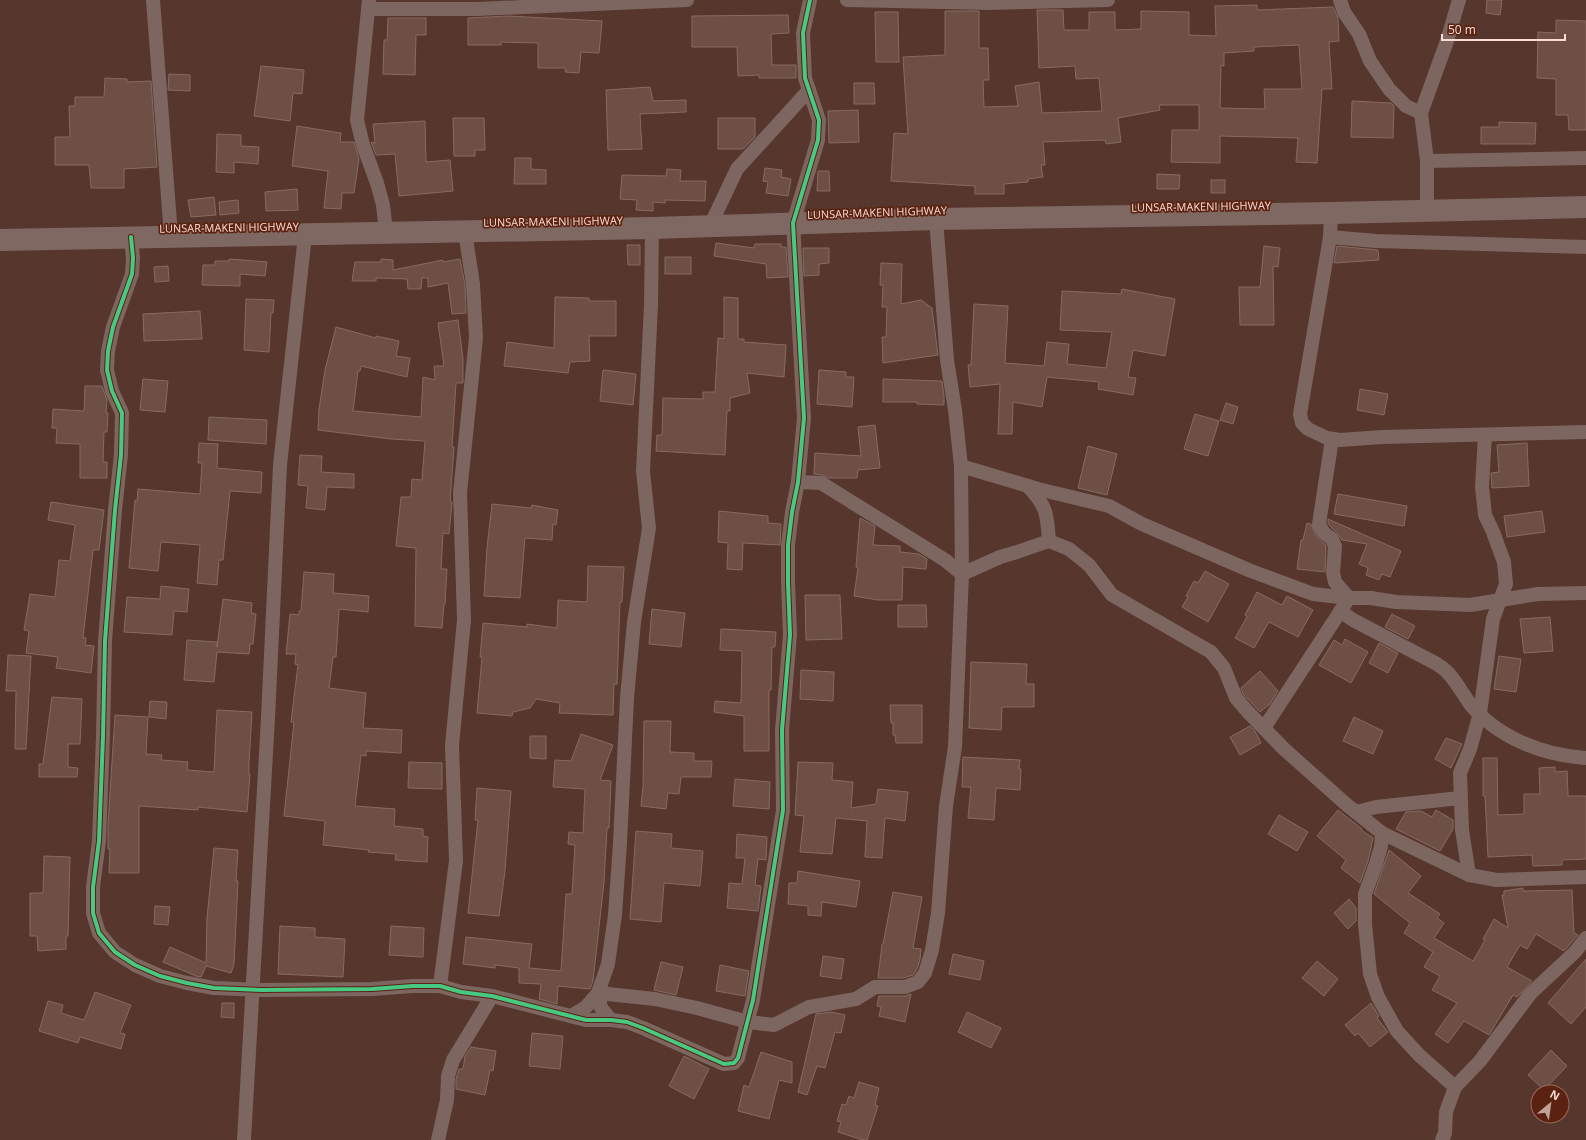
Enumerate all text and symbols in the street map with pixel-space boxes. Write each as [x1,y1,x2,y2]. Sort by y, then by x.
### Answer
scale bar [1442,16,1565,42]
text: 50 m [1448,21,1476,38]
street label: LUNSAR-MAKENI HIGHWAY [1131,197,1272,215]
street label: LUNSAR-MAKENI HIGHWAY [807,202,948,222]
street label: LUNSAR-MAKENI HIGHWAY [483,212,624,230]
street label: LUNSAR-MAKENI HIGHWAY [159,218,300,236]
north arrow [1530,1084,1570,1124]
text: N [1548,1086,1563,1104]

